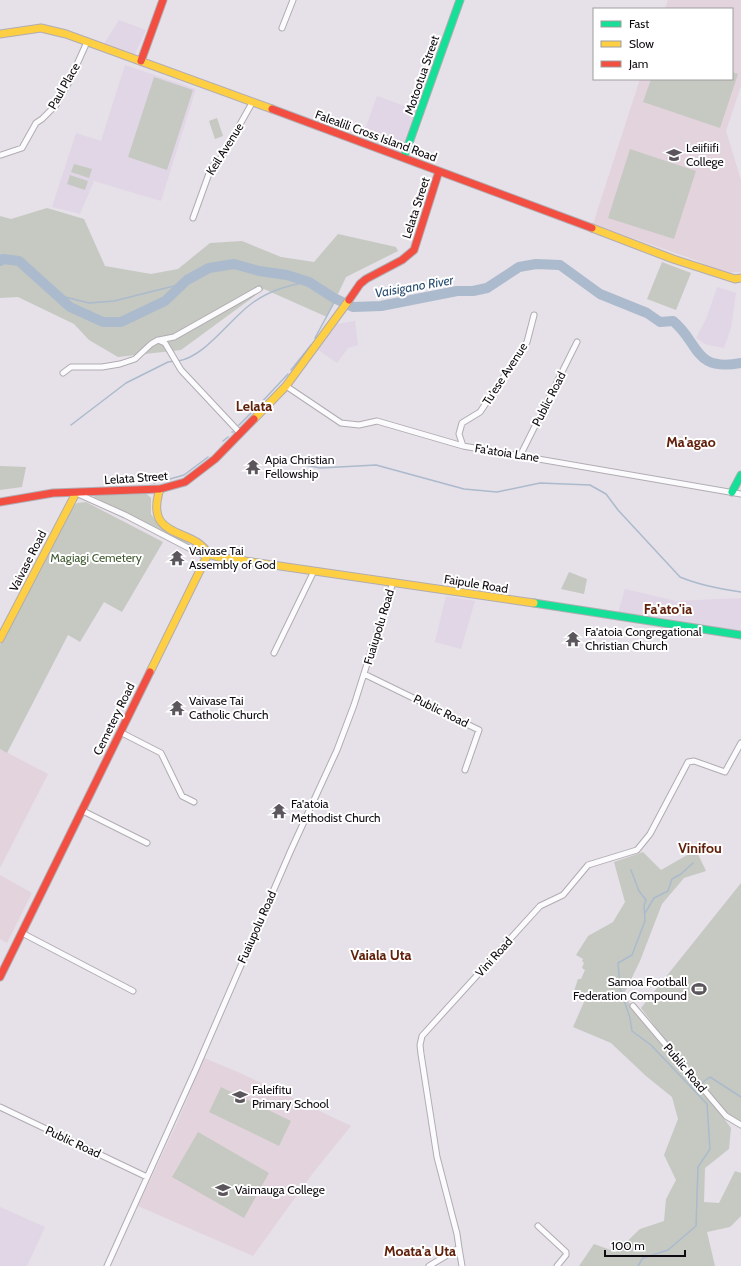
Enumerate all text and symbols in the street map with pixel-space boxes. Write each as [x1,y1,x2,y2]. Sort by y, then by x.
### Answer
legend [593,8,733,80]
text: Fast [629,16,649,31]
street label: Motootua Street [401,33,442,116]
text: Slow [629,36,654,51]
text: Jam [628,56,648,71]
street label: Paul Place [44,60,83,112]
street label: Falealili Cross Island Road [313,107,439,165]
street label: Keil Avenue [203,120,246,178]
place label: Leiifiifi College [686,140,724,169]
school or university icon: Leiifiifi College [665,146,683,164]
street label: Lelata Street [399,175,433,241]
water label: Vaisigano River [373,271,456,301]
street label: Tu'ese Avenue [479,340,530,408]
street label: Public Road [528,369,569,429]
district label: Lelata [236,397,272,415]
district label: Ma'agao [666,433,716,451]
street label: Fa'atoia Lane [474,440,540,465]
place label: Apia Christian Fellowship [265,452,335,481]
temple icon: Apia Christian Fellowship [244,458,262,476]
street label: Lelata Street [104,468,168,487]
street label: Vaivase Road [6,528,49,594]
place label: Vaivase Tai Assembly of God [189,543,276,572]
temple icon: Vaivase Tai Assembly of God [168,549,186,567]
park label: Magiagi Cemetery [50,550,142,565]
street label: Faipule Road [443,571,509,596]
street label: Fuaiupolu Road [360,587,397,666]
district label: Fa'ato'ia [644,600,692,618]
place label: Fa'atoia Congregational Christian Church [585,624,702,653]
temple icon: Fa'atoia Congregational Christian Church [564,630,582,648]
street label: Cemetery Road [90,680,138,757]
street label: Public Road [411,691,471,730]
place label: Vaivase Tai Catholic Church [189,693,268,722]
temple icon: Vaivase Tai Catholic Church [168,699,186,717]
place label: Fa'atoia Methodist Church [291,796,381,825]
temple icon: Fa'atoia Methodist Church [270,802,288,820]
district label: Vinifou [678,839,722,857]
street label: Fuaiupolu Road [234,888,279,965]
street label: Vini Road [472,934,515,980]
district label: Vaiala Uta [351,946,411,964]
place label: Samoa Football Federation Compound [573,974,687,1003]
sports icon: Samoa Football Federation Compound [690,980,708,998]
street label: Public Road [661,1040,710,1095]
place label: Faleifitu Primary School [252,1082,329,1111]
school or university icon: Faleifitu Primary School [231,1088,249,1106]
street label: Public Road [43,1122,103,1161]
school or university icon: Vaimauga College [214,1181,232,1199]
place label: Vaimauga College [235,1182,325,1197]
scale bar [605,1232,685,1258]
text: 100 m [611,1238,645,1253]
district label: Moata'a Uta [384,1242,456,1260]

